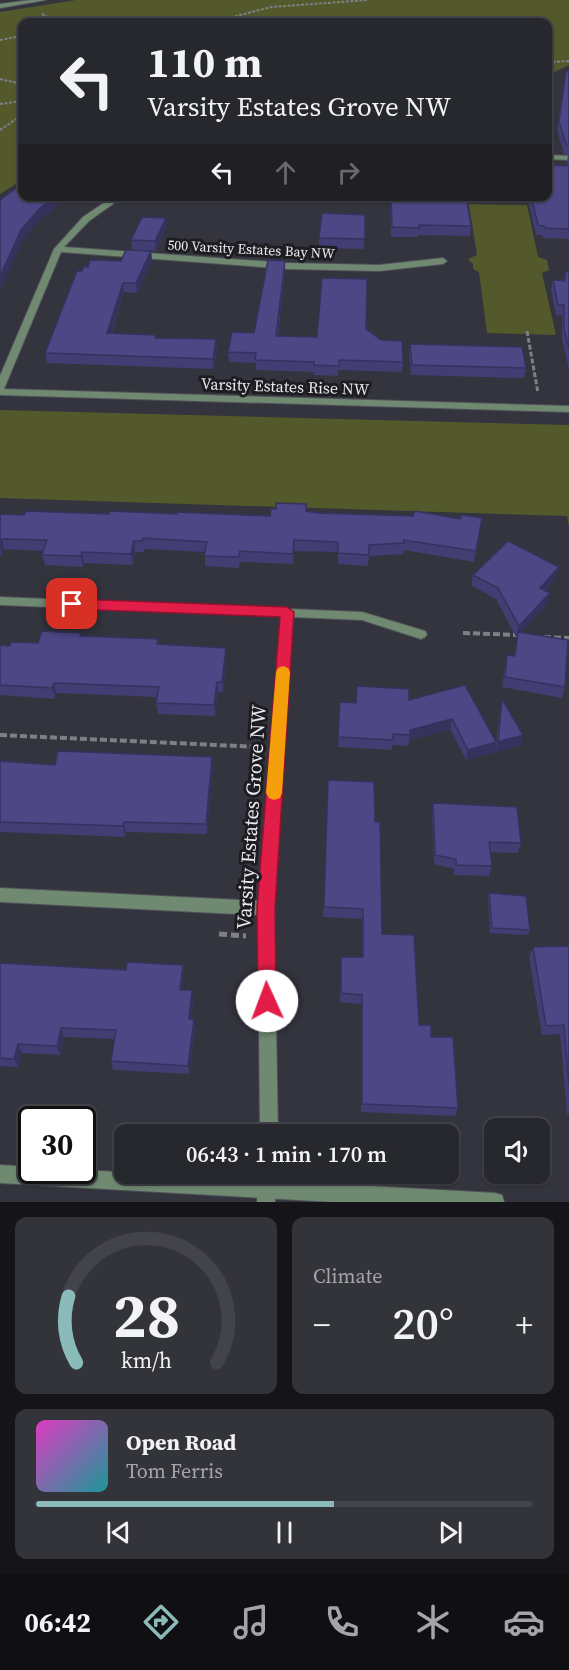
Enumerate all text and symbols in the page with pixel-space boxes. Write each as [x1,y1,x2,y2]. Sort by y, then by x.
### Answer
text: 110 m [147,33,262,91]
icon: left [48,42,126,120]
text: Varsity Estates Grove NW [147,88,451,125]
icon: left [206,156,239,189]
icon: ahead [269,156,302,189]
icon: right [332,156,365,189]
street label: 500 Varsity Estates Bay NW [167,235,336,263]
street label: Varsity Estates Rise NW [201,372,370,400]
pin [46,578,97,629]
icon: arrive [55,587,88,620]
street label: Varsity Estates Grove NW [229,703,273,930]
position arrow [235,969,299,1033]
speed limit sign: 30 [18,1106,96,1184]
map controls [484,1118,550,1184]
button: sound [484,1118,550,1184]
text: 06:43 · 1 min · 170 m [186,1139,387,1169]
text: Climate [313,1262,382,1290]
text: 28 [112,1272,180,1358]
text: 20° [392,1292,454,1354]
text: − [313,1302,331,1347]
text: + [516,1302,533,1347]
text: km/h [120,1346,172,1375]
text: Open Road [126,1427,236,1457]
text: Tom Ferris [126,1457,223,1485]
icon: previous [102,1516,135,1549]
icon: pause [268,1516,301,1549]
icon: next [434,1516,467,1549]
icon: directions [140,1601,182,1643]
icon: music [230,1601,272,1643]
icon: phone [321,1601,363,1643]
icon: climate [412,1601,454,1643]
icon: car [503,1601,545,1643]
text: 06:42 [24,1604,91,1641]

